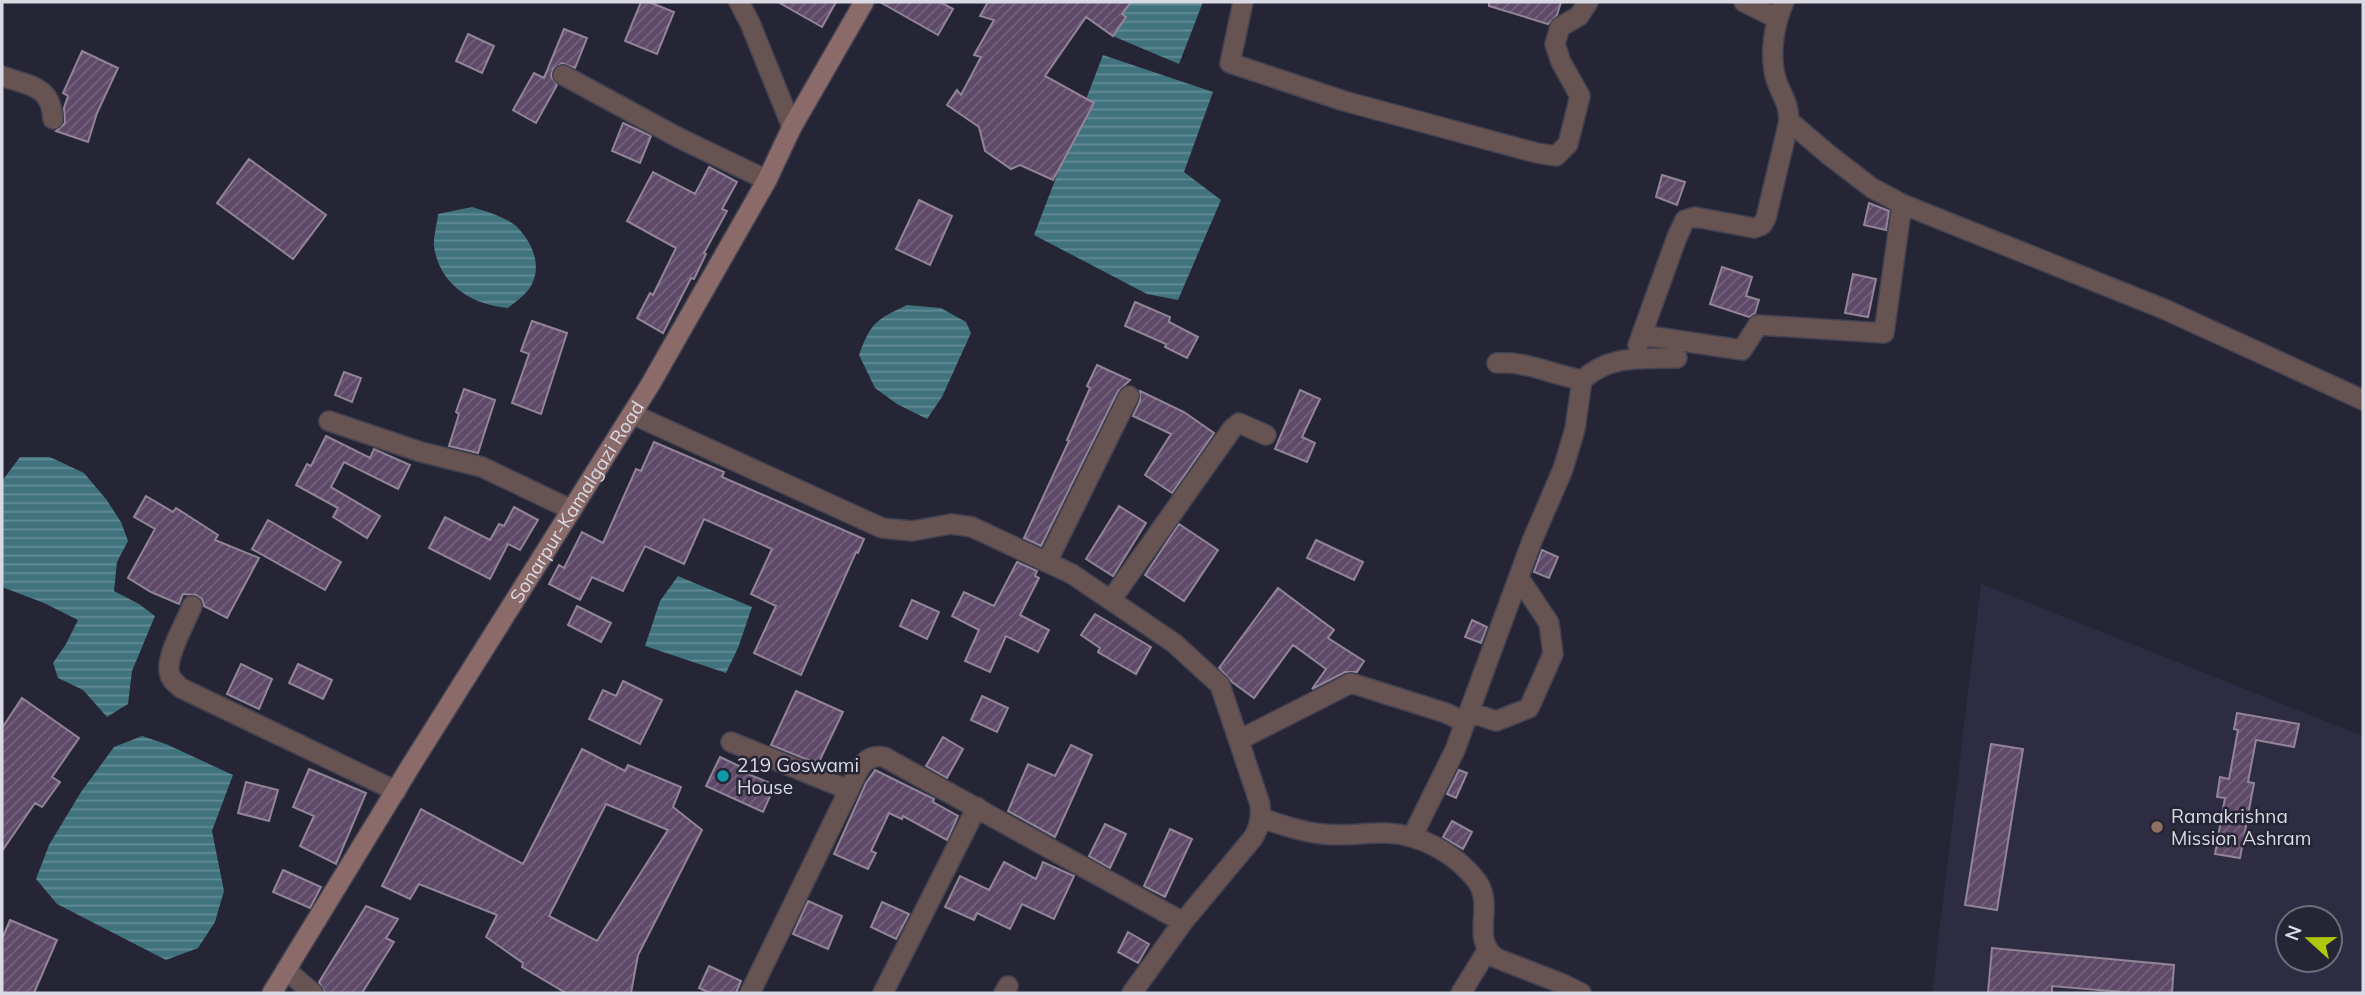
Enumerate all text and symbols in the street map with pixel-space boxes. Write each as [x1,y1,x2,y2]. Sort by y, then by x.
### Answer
street label: Sonarpur-Kamalgazi Road [504,396,649,607]
place label: 219 Goswami House [737,753,859,799]
marker: 219 Goswami House [715,768,731,784]
place label: Ramakrishna Mission Ashram [2171,804,2311,850]
marker: Ramakrishna Mission Ashram [2149,819,2165,835]
north arrow [2274,904,2344,974]
text: N [2279,922,2307,944]

